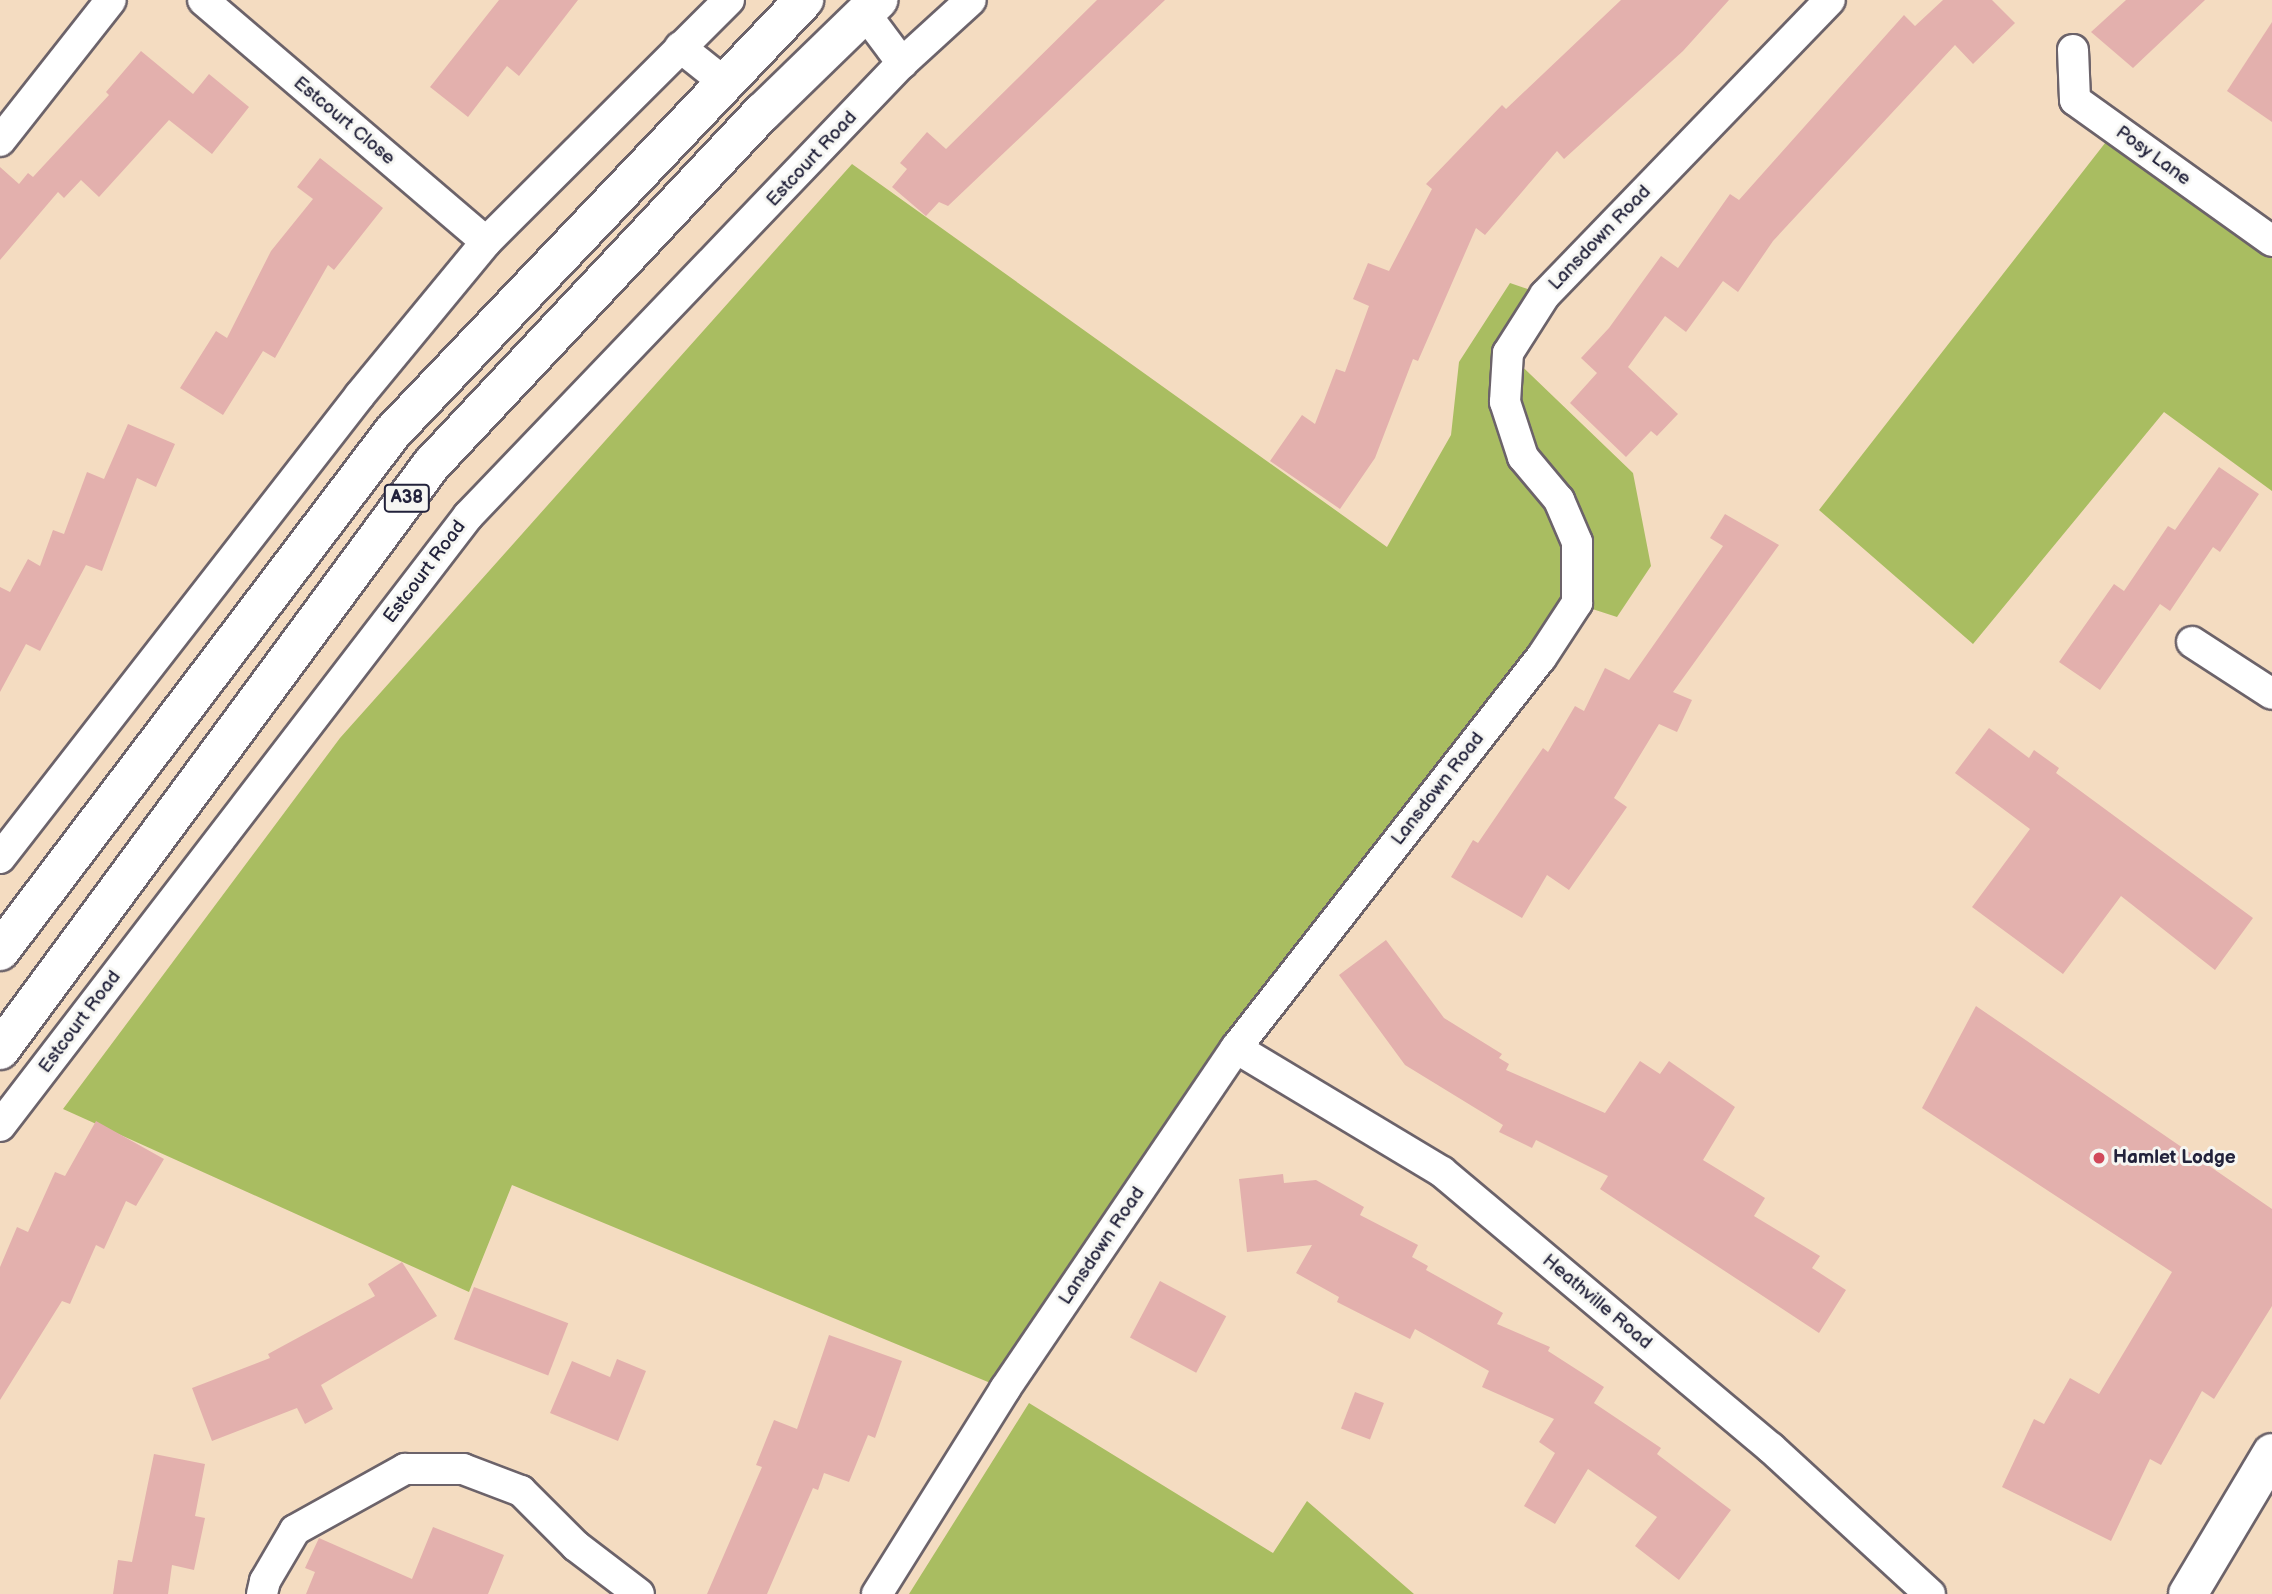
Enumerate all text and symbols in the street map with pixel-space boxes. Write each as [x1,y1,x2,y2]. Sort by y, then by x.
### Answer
street label: Estcourt Close [289,72,399,170]
street label: Estcourt Road [762,106,862,212]
street label: Posy Lane [2111,121,2195,191]
street label: Lansdown Road [1544,181,1656,295]
road number: A38 [382,484,432,512]
street label: Estcourt Road [379,516,471,628]
street label: Lansdown Road [1387,728,1489,850]
street label: Estcourt Road [34,966,126,1078]
place label: Hamlet Lodge [2113,1147,2236,1169]
marker: Hamlet Lodge [2091,1150,2107,1166]
street label: Lansdown Road [1054,1183,1150,1309]
street label: Heathville Road [1537,1249,1657,1355]

